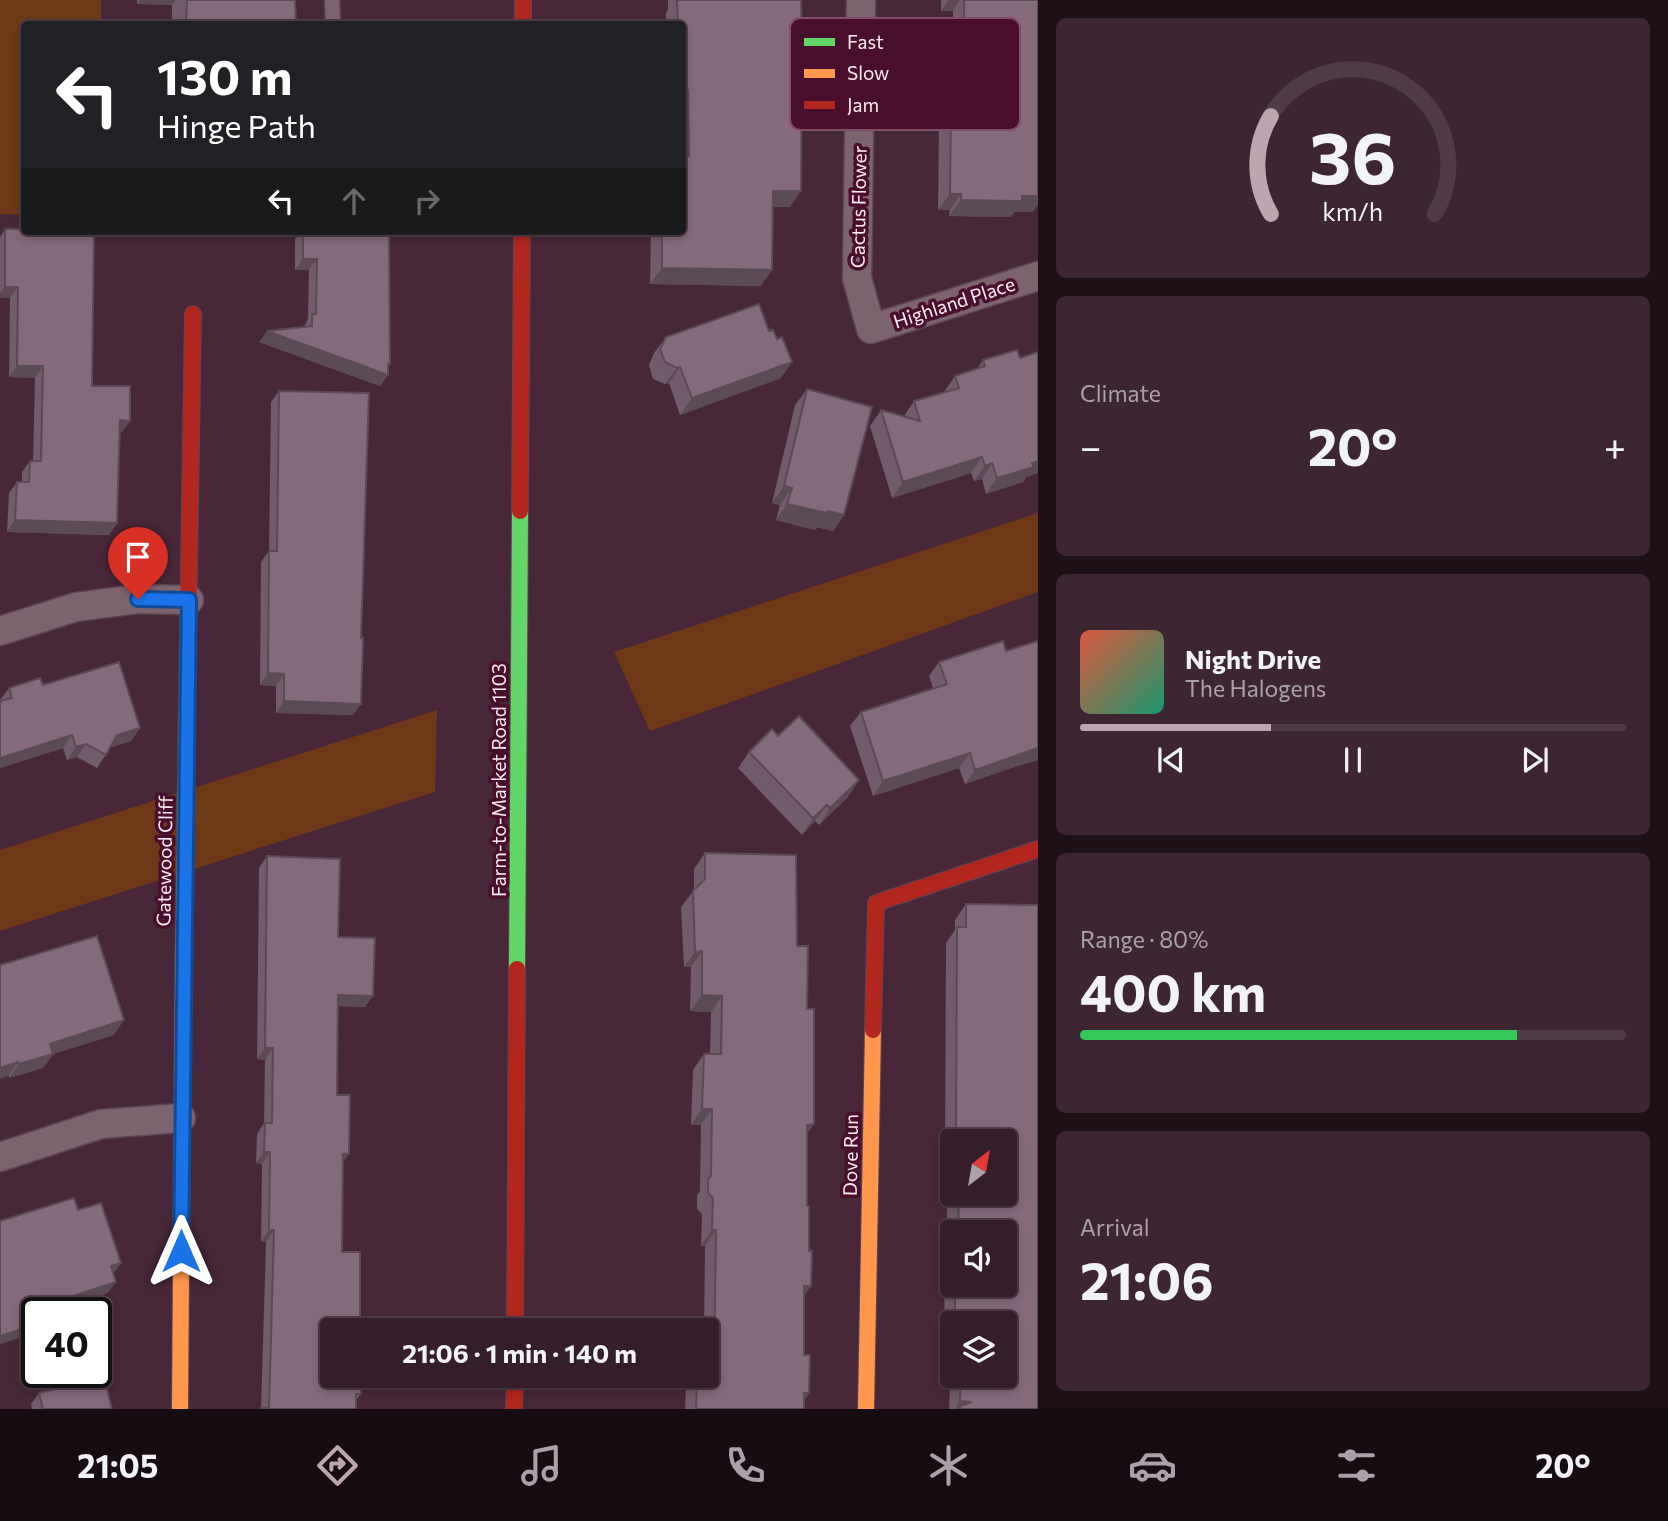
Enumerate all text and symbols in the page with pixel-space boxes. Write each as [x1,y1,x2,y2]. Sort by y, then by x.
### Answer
legend [790,18,1020,130]
text: Fast [847,30,884,53]
text: 130 m [157,45,292,105]
icon: left [42,49,133,140]
text: Slow [847,61,889,84]
text: Jam [847,93,879,116]
text: Hinge Path [157,105,316,145]
text: 36 [1309,110,1397,199]
street label: Cactus Flower [845,145,871,268]
icon: left [262,182,300,220]
icon: ahead [335,182,373,220]
icon: right [408,182,446,220]
text: km/h [1323,196,1383,226]
street label: Highland Place [890,271,1018,333]
text: Climate [1080,379,1161,407]
text: 20° [1308,413,1398,477]
text: − [1080,422,1102,469]
text: + [1604,422,1626,469]
pin [108,527,168,599]
icon: arrive [119,538,157,576]
text: Night Drive [1185,643,1321,674]
street label: Farm-to-Market Road 1103 [487,663,510,897]
text: The Halogens [1185,674,1326,702]
icon: previous [1152,741,1190,779]
icon: pause [1334,741,1372,779]
icon: next [1516,741,1554,779]
street label: Gatewood Cliff [151,795,177,927]
text: Range · 80% [1080,925,1208,953]
text: 400 km [1080,959,1266,1023]
street label: Dove Run [838,1114,862,1196]
north arrow [940,1129,1017,1206]
map controls [940,1129,1017,1388]
text: Arrival [1080,1213,1150,1241]
position arrow [144,1214,218,1288]
button: sound [940,1220,1017,1297]
text: 21:06 [1080,1247,1214,1311]
speed limit sign: 40 [21,1297,112,1388]
button: layers [940,1311,1017,1388]
text: 21:06 · 1 min · 140 m [402,1337,637,1368]
icon: directions [313,1441,362,1490]
icon: music [517,1441,566,1490]
icon: phone [721,1441,770,1490]
icon: climate [924,1441,973,1490]
icon: car [1128,1441,1177,1490]
icon: filters [1332,1441,1381,1490]
text: 21:05 [77,1445,158,1485]
text: 20° [1535,1445,1591,1485]

